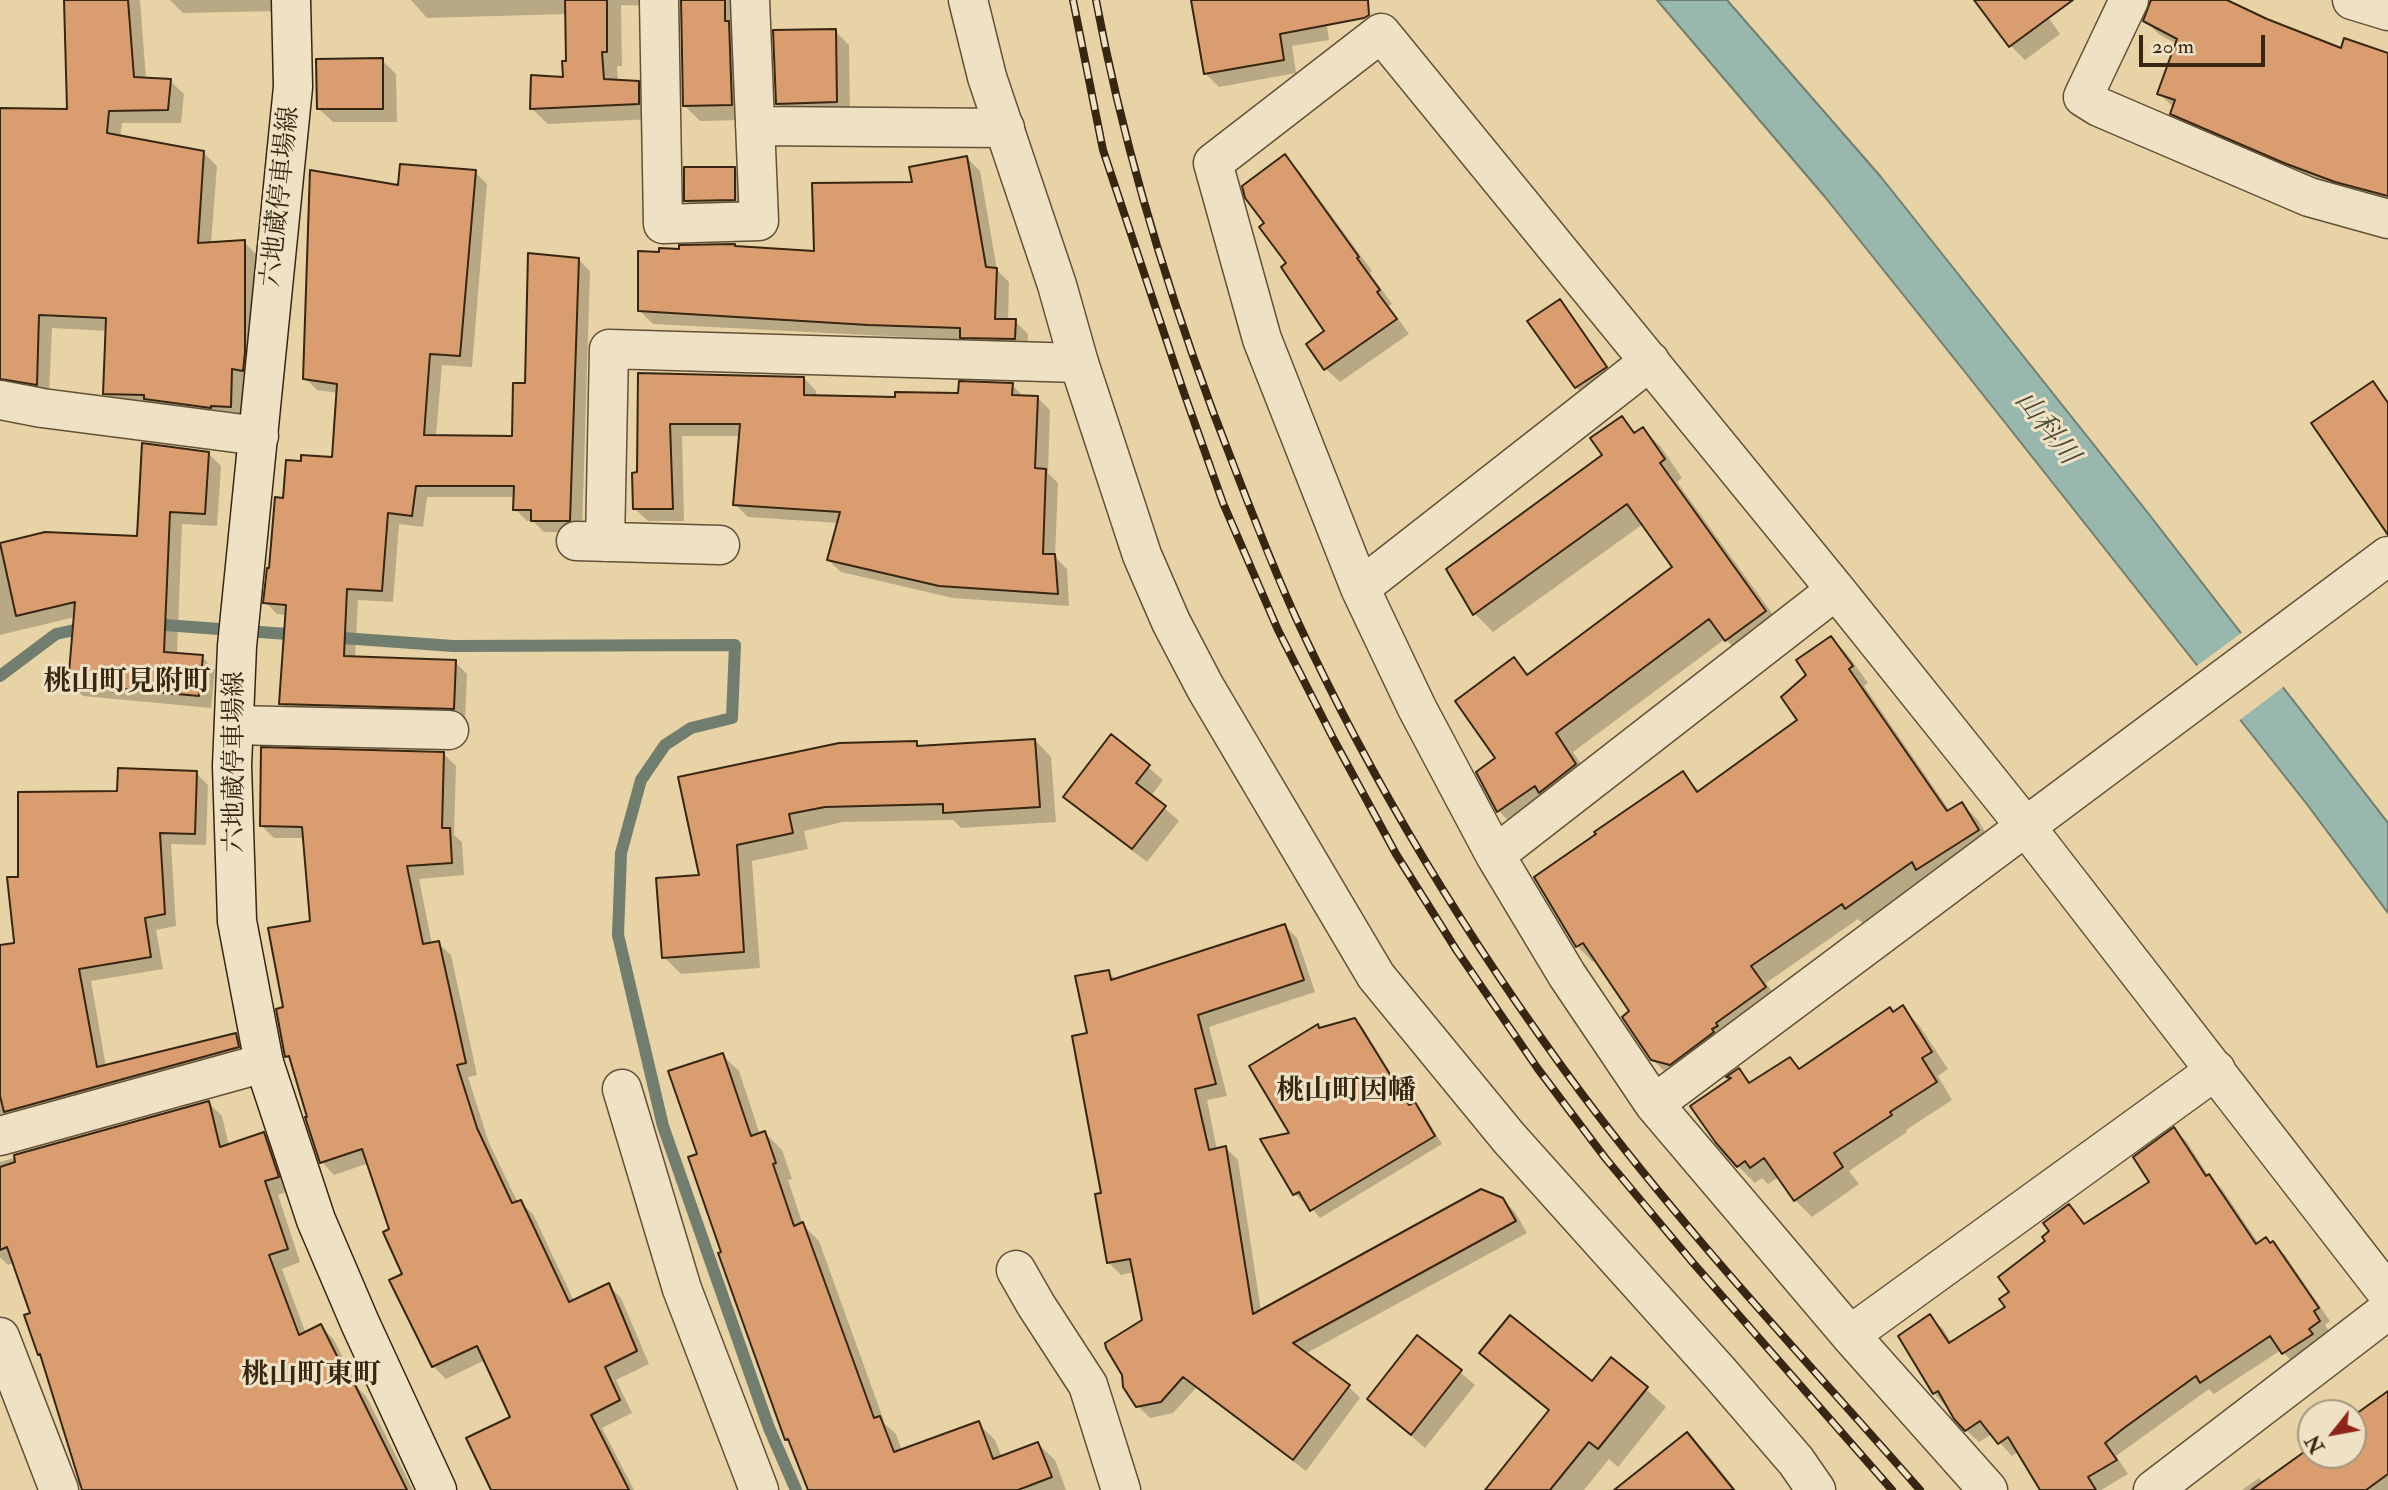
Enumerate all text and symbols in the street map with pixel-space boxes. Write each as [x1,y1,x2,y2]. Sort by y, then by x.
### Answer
scale bar [2143,21,2269,65]
text: 20 m [2152,33,2194,60]
street label: 六地蔵停車場線 [257,105,307,289]
water label: 山科川 [2006,386,2084,472]
district label: 桃山町見附町 [43,667,211,701]
street label: 六地蔵停車場線 [220,671,252,853]
district label: 桃山町因幡 [1276,1076,1416,1110]
district label: 桃山町東町 [241,1360,381,1394]
north arrow [2297,1399,2367,1469]
text: N [2301,1430,2330,1457]

